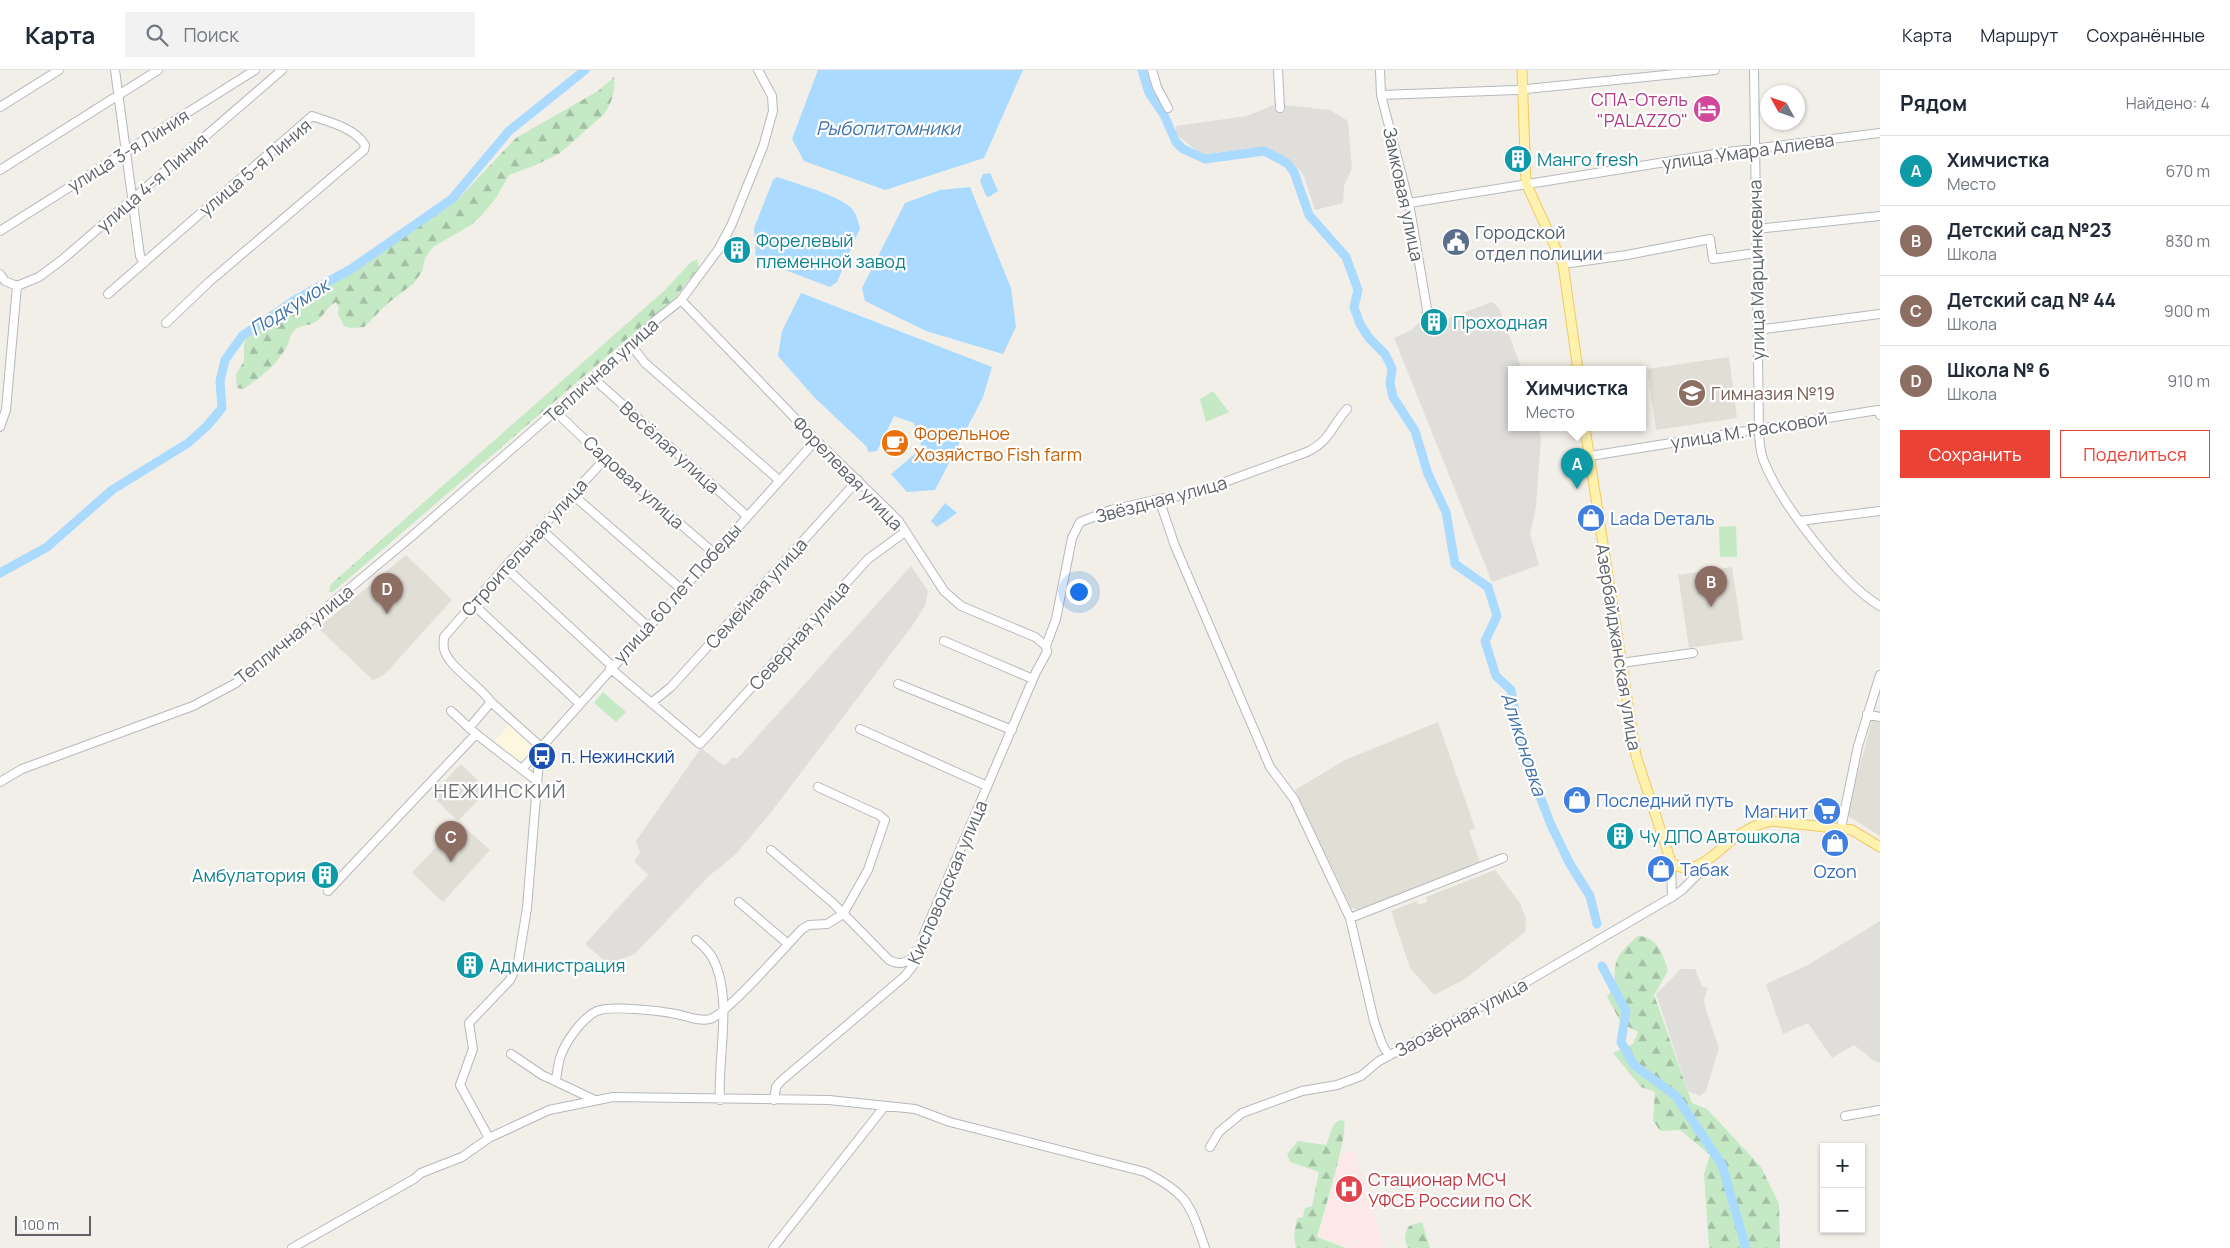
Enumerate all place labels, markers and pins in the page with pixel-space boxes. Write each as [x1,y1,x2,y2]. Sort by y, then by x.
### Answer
place label: СПА-Отель "PALAZZO" [1591,87,1688,132]
hotel icon: СПА-Отель "PALAZZO" [1692,94,1722,124]
building icon: Манго fresh [1503,144,1533,174]
place label: Манго fresh [1537,147,1639,171]
place label: Городской отдел полиции [1475,220,1603,265]
public building icon: Городской отдел полиции [1441,227,1471,257]
place label: Форелевый племенной завод [756,228,906,273]
building icon: Форелевый племенной завод [722,235,752,265]
building icon: Проходная [1419,307,1449,337]
place label: Проходная [1453,310,1548,334]
school or university icon: Гимназия №19 [1677,378,1707,408]
place label: Гимназия №19 [1711,381,1835,405]
place label: Форельное Хозяйство Fish farm [914,421,1082,466]
cafe icon: Форельное Хозяйство Fish farm [880,428,910,458]
pin: A [1561,448,1593,489]
shop icon: Lada Dеталь [1576,503,1606,533]
place label: Lada Dеталь [1610,506,1715,530]
pin: B [1695,566,1727,607]
pin: D [371,573,403,614]
bus stop icon: п. Нежинский [527,741,557,771]
place label: п. Нежинский [561,744,675,768]
shop icon: Последний путь [1562,785,1592,815]
place label: Последний путь [1596,788,1734,812]
supermarket icon: Магнит [1812,796,1842,826]
place label: Магнит [1745,799,1808,823]
pin: C [435,821,467,862]
building icon: Чу ДПО Автошкола [1605,821,1635,851]
place label: Чу ДПО Автошкола [1639,824,1800,848]
shop icon: Ozon [1820,828,1850,858]
shop icon: Табак [1646,854,1676,884]
place label: Табак [1680,857,1730,881]
place label: Ozon [1813,859,1857,883]
building icon: Амбулатория [310,860,340,890]
place label: Амбулатория [192,863,306,887]
building icon: Администрация [455,950,485,980]
place label: Администрация [489,953,626,977]
place label: Стационар МСЧ УФСБ России по СК [1368,1167,1532,1212]
hospital icon: Стационар МСЧ УФСБ России по СК [1334,1174,1364,1204]

